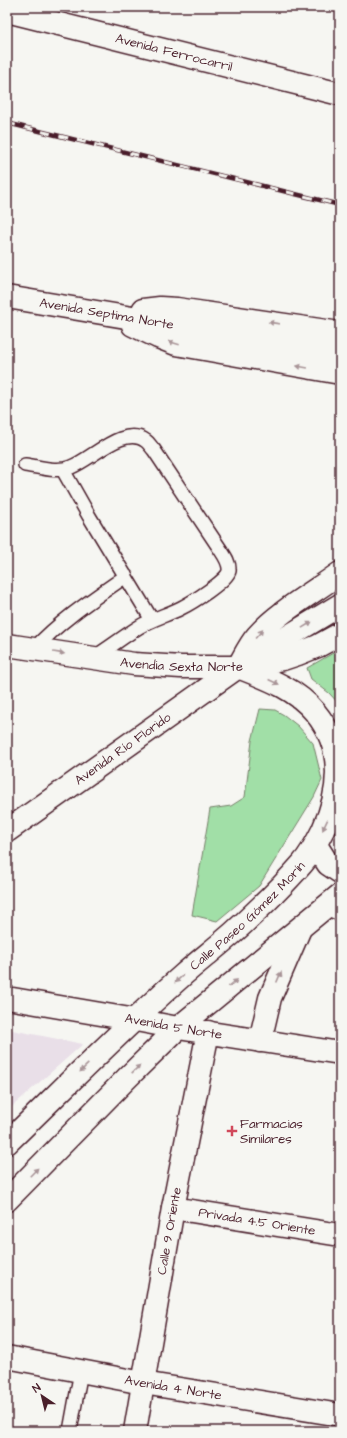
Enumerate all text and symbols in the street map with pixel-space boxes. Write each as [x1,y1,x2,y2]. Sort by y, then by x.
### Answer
street label: Avenida Ferrocarril [113,29,234,76]
street label: Avenida Septima Norte [38,294,175,334]
one-way arrow [268,320,280,326]
one-way arrow [167,340,179,346]
one-way arrow [295,363,308,369]
one-way arrow [301,621,313,628]
one-way arrow [254,629,263,640]
one-way arrow [53,650,65,656]
street label: Avendia Sexta Norte [119,653,244,676]
one-way arrow [269,679,280,685]
street label: Avenida Río Florido [71,708,175,789]
one-way arrow [322,820,328,831]
street label: Calle Paseo Gómez Morín [186,857,310,974]
one-way arrow [276,971,282,983]
one-way arrow [174,974,184,984]
one-way arrow [227,979,238,988]
street label: Avenida 5 Norte [124,1009,223,1044]
one-way arrow [79,1064,89,1073]
one-way arrow [131,1065,141,1074]
place label: Farmacias Similares [240,1115,303,1148]
marker: Farmacias Similares [227,1126,237,1136]
one-way arrow [29,1167,39,1177]
street label: Calle 9 Oriente [153,1186,186,1276]
street label: Privada 4.5 Oriente [197,1203,317,1240]
street label: Avenida 4 Norte [123,1371,223,1405]
north arrow [22,1376,62,1416]
text: N [29,1380,44,1396]

